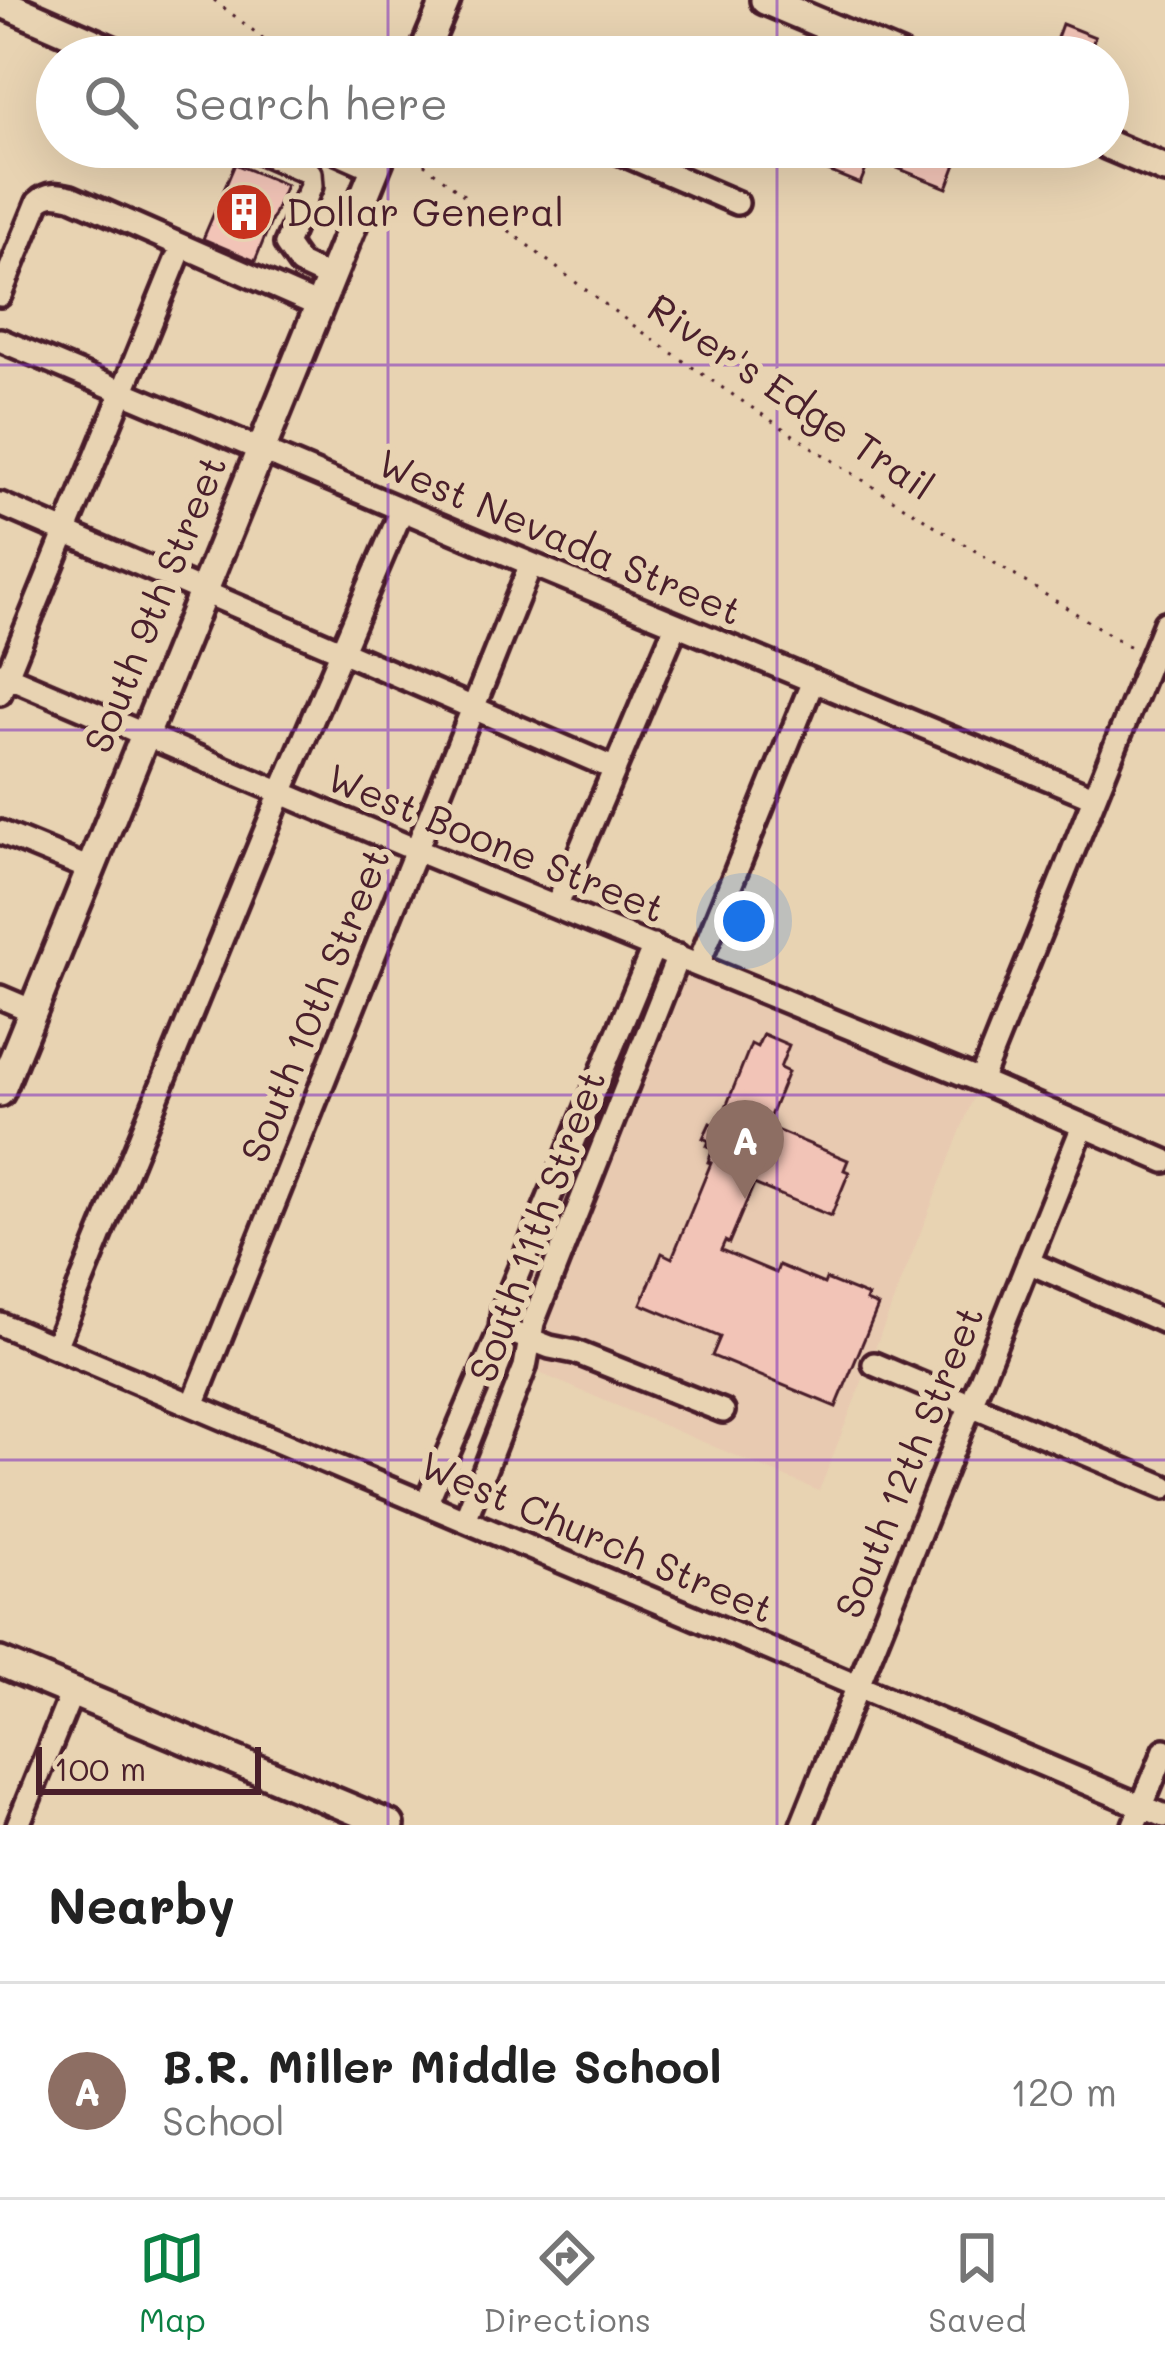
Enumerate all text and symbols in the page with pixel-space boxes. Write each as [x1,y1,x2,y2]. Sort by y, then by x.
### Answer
search box [36,36,1129,168]
icon: search [78,69,144,135]
text: Search here [174,73,448,131]
building icon: Dollar General [213,181,275,243]
place label: Dollar General [286,185,564,236]
street label: River's Edge Trail [638,281,945,511]
street label: West Nevada Street [371,436,750,635]
street label: South 9th Street [71,447,237,760]
street label: West Boone Street [320,751,673,933]
street label: South 10th Street [227,839,400,1169]
your location [714,891,774,951]
street label: South 11th Street [455,1062,616,1389]
pin: A [706,1100,784,1199]
street label: South 12th Street [822,1298,994,1625]
street label: West Church Street [413,1438,782,1633]
scale bar [36,1741,261,1794]
text: 100 m [54,1746,146,1789]
text: Nearby [48,1870,235,1937]
text: B.R. Miller Middle School [162,2036,722,2094]
text: A [73,2065,101,2116]
text: 120 m [1010,2065,1117,2116]
text: School [162,2094,285,2145]
tab: Map [139,2225,206,2340]
tab: Directions [483,2225,651,2340]
tab: Saved [928,2225,1026,2340]

